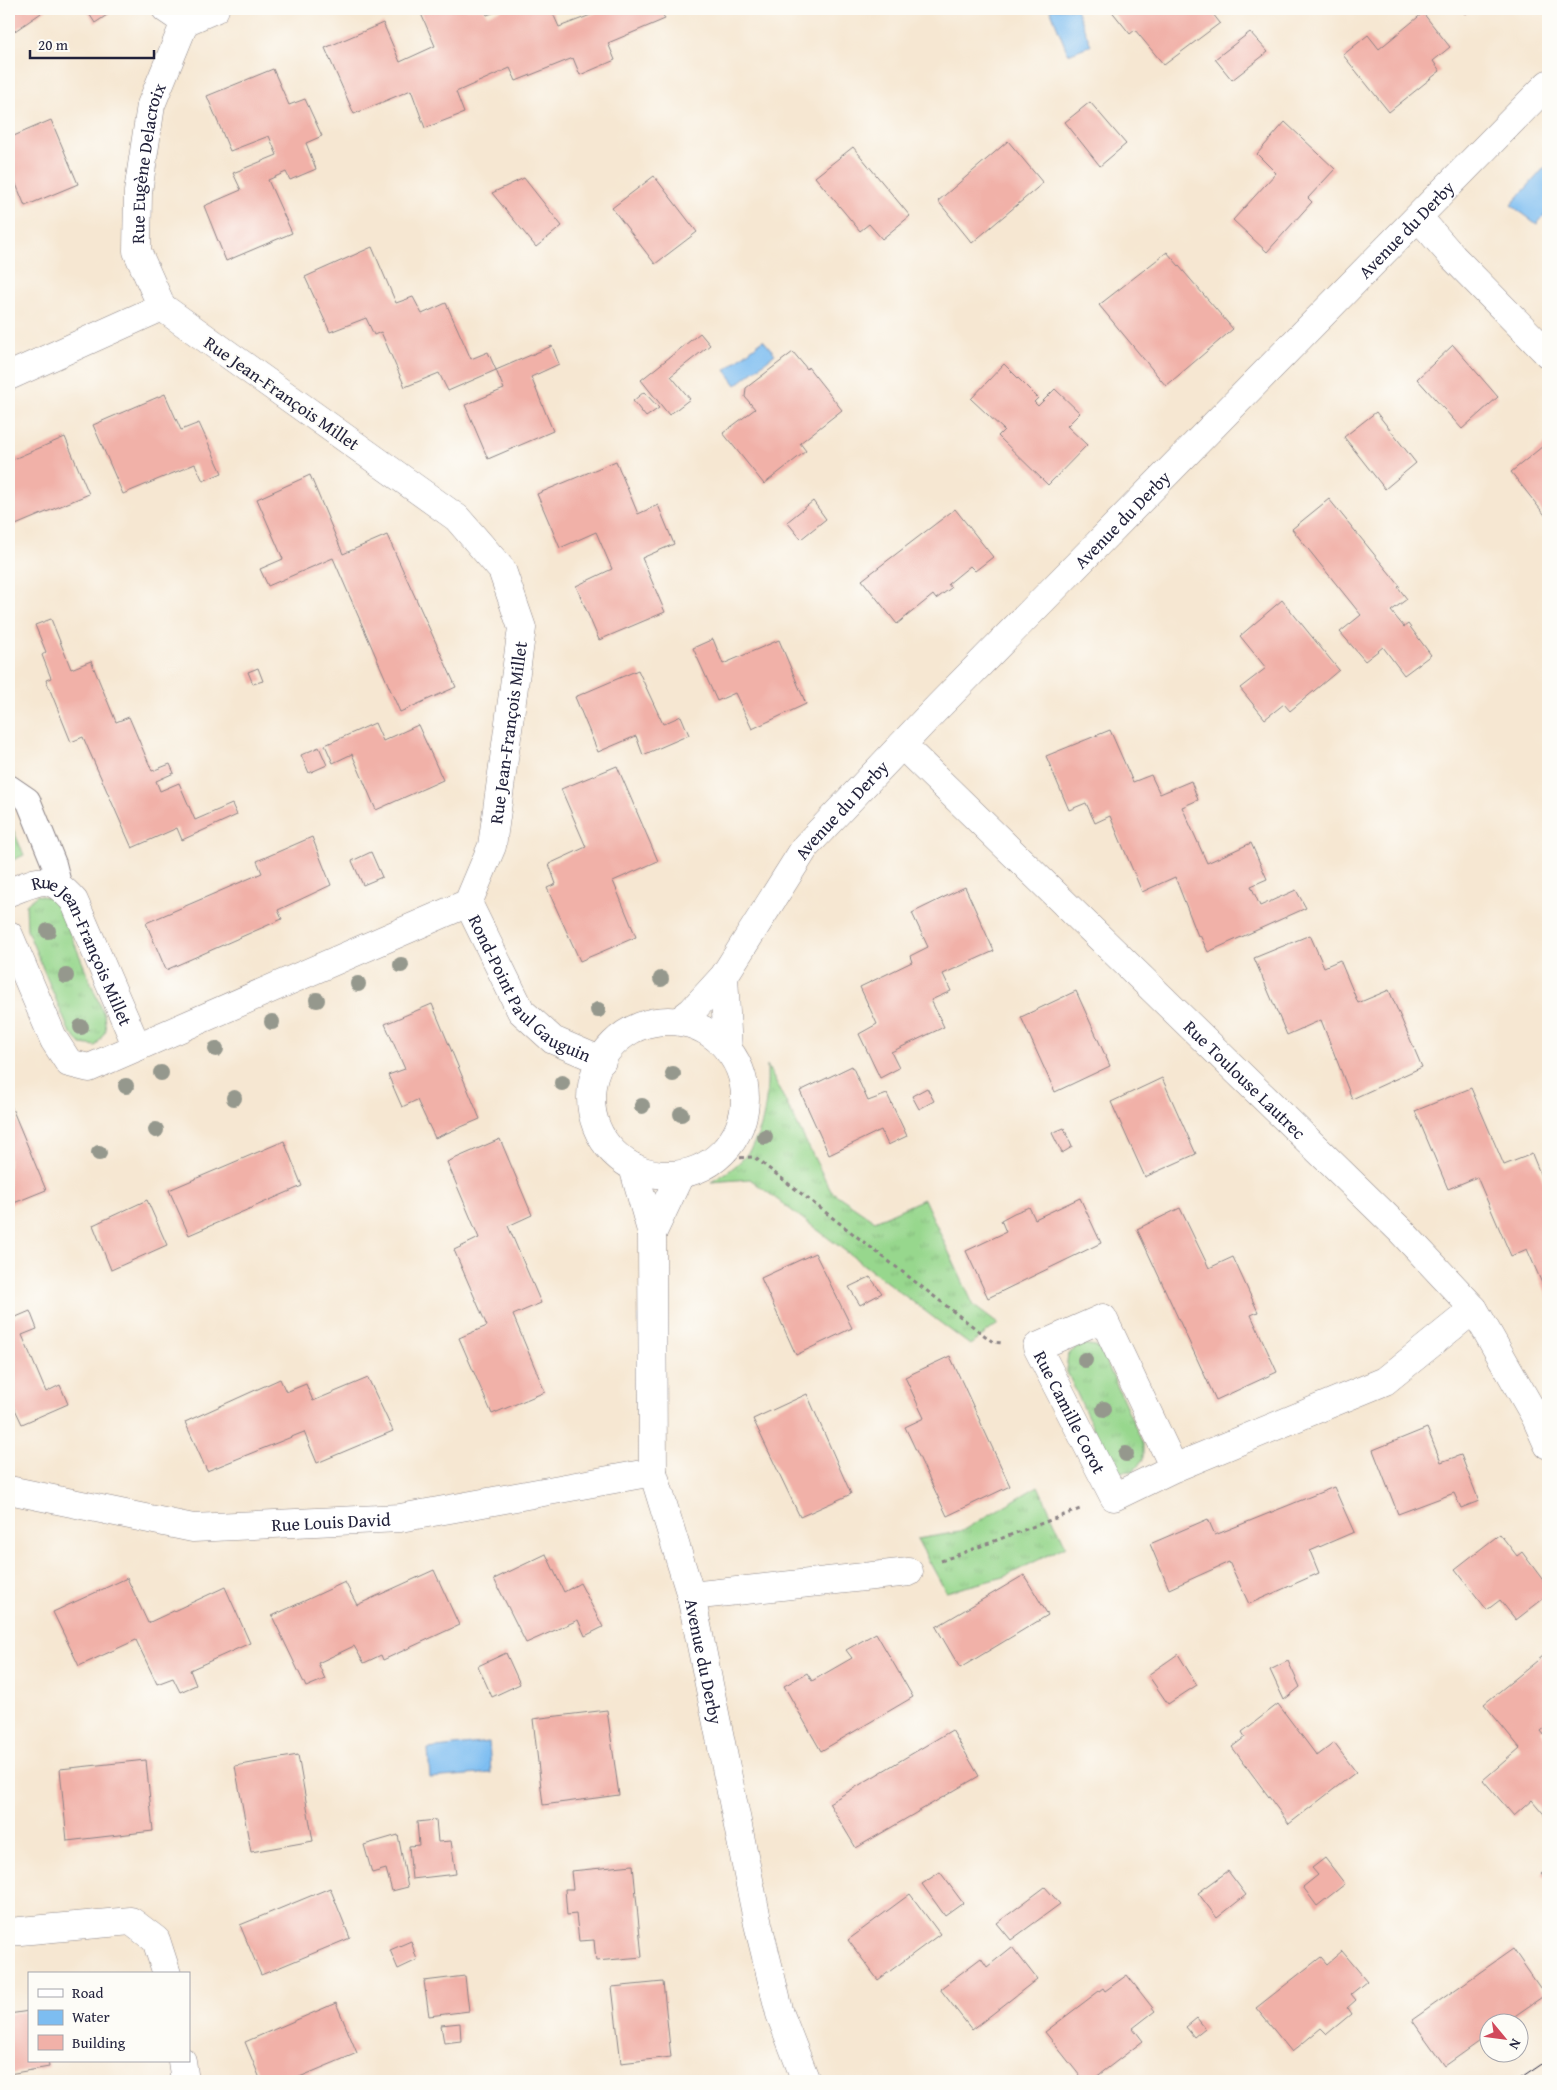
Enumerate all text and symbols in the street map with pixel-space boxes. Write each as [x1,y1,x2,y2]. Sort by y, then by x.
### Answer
scale bar [30,28,154,60]
text: 20 m [38,34,69,55]
street label: Rue Eugène Delacroix [124,78,173,244]
street label: Avenue du Derby [1352,174,1460,284]
street label: Rue Jean-François Millet [199,329,366,457]
street label: Avenue du Derby [1067,464,1176,574]
street label: Rue Jean-François Millet [482,639,534,826]
street label: Avenue du Derby [787,754,894,865]
street label: Rue Jean-François Millet [28,867,140,1030]
street label: Rond-Point Paul Gauguin [462,910,595,1068]
street label: Rue Toulouse Lautrec [1178,1013,1312,1145]
street label: Rue Camille Corot [1028,1346,1113,1479]
street label: Rue Louis David [271,1505,392,1538]
street label: Avenue du Derby [678,1596,730,1727]
legend [28,1972,190,2062]
text: Road [72,1982,103,2003]
text: Water [72,2006,110,2027]
north arrow [1480,2012,1530,2062]
text: Building [72,2032,126,2053]
text: N [1504,2035,1526,2054]

